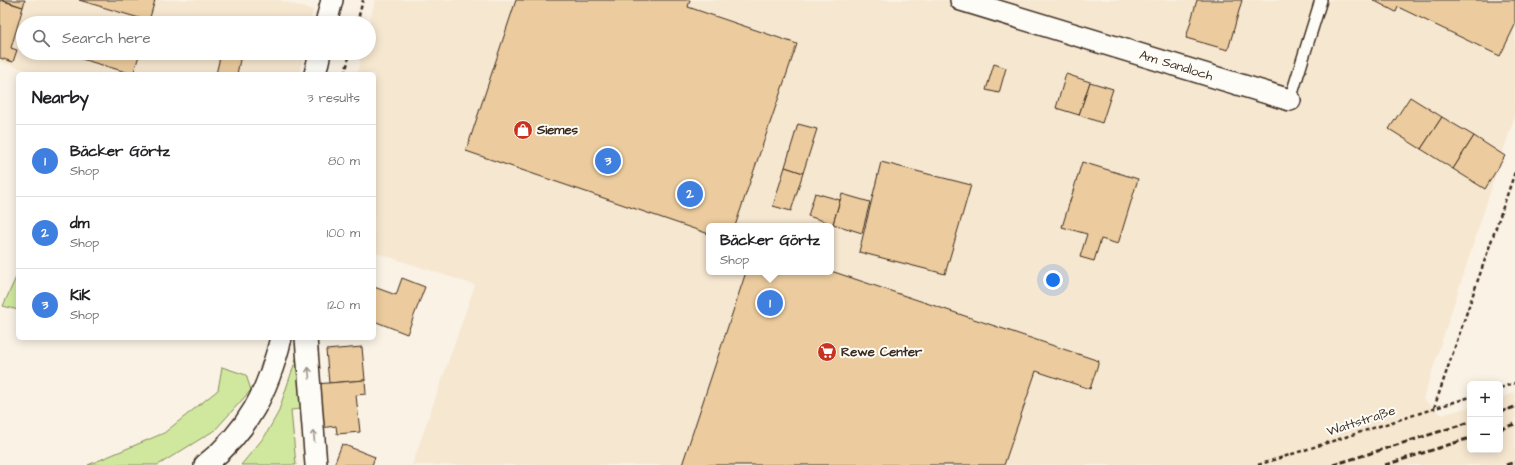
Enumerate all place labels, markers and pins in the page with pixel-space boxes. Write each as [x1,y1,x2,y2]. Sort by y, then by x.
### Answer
shop icon: Siemes [512,119,534,141]
place label: Siemes [536,121,579,139]
pin: 3 [595,146,621,176]
pin: 2 [677,179,703,209]
pin: 1 [757,288,783,318]
supermarket icon: Rewe Center [816,341,838,363]
place label: Rewe Center [841,343,923,361]

